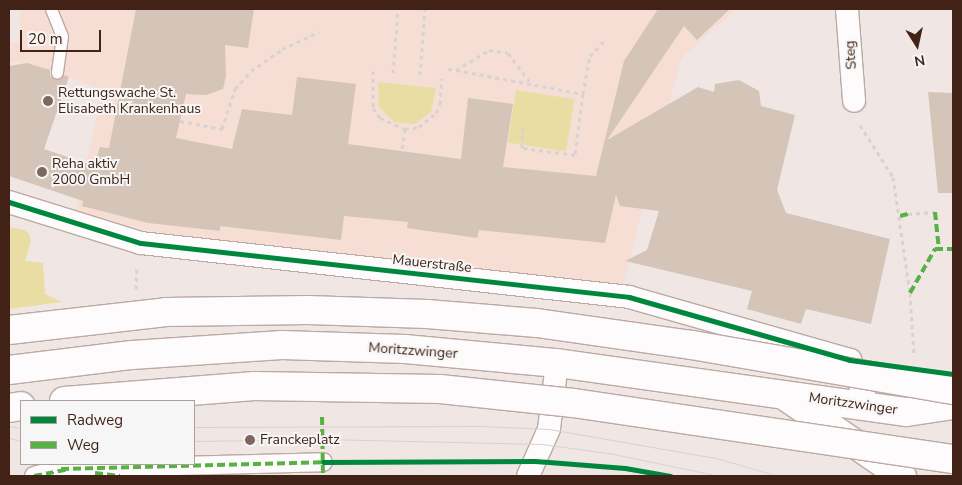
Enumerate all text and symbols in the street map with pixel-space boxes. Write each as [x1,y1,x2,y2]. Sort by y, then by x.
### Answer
scale bar [22,20,104,52]
north arrow [892,20,942,70]
text: 20 m [28,29,63,49]
street label: Steg [842,40,860,70]
text: N [913,50,927,71]
place label: Rettungswache St. Elisabeth Krankenhaus [58,85,201,118]
marker: Rettungswache St. Elisabeth Krankenhaus [42,95,54,107]
place label: Reha aktiv 2000 GmbH [52,156,130,188]
marker: Reha aktiv 2000 GmbH [36,166,48,178]
street label: Mauerstraße [392,251,472,277]
street label: Moritzzwinger [368,340,458,362]
street label: Moritzzwinger [808,389,898,419]
legend [20,400,195,465]
text: Radweg [67,410,123,430]
place label: Franckeplatz [260,432,340,448]
marker: Franckeplatz [244,434,256,446]
text: Weg [67,435,99,455]

